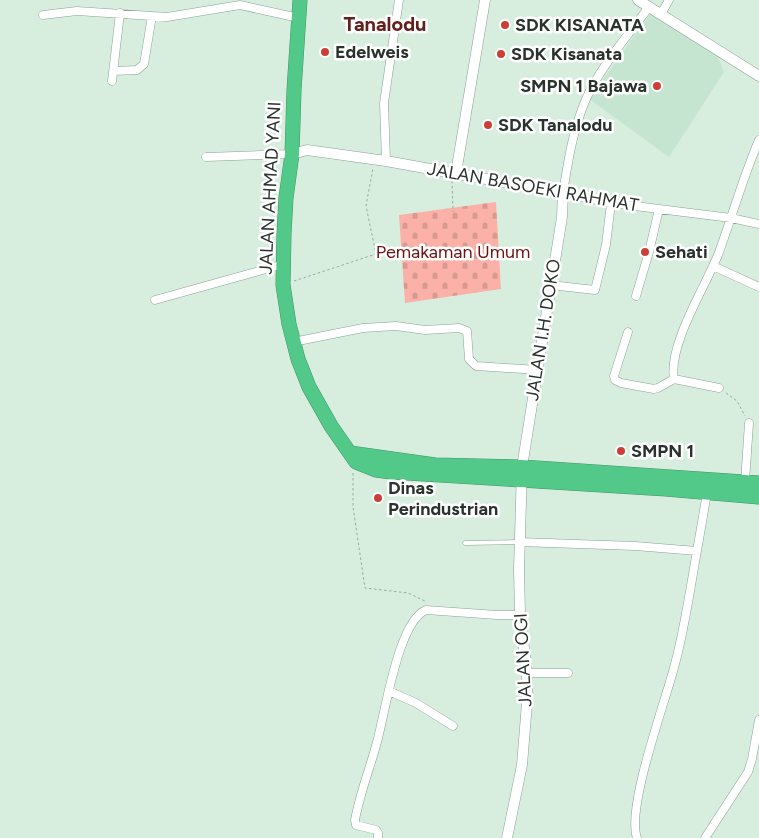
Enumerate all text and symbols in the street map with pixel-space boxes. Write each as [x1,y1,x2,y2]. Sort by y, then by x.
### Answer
district label: Tanalodu [344,12,426,36]
place label: SDK KISANATA [515,14,644,36]
marker: SDK KISANATA [499,19,511,31]
place label: Edelweis [335,41,409,63]
place label: SDK Kisanata [511,43,622,65]
marker: Edelweis [319,46,331,58]
marker: SDK Kisanata [495,48,507,60]
place label: SMPN 1 Bajawa [520,75,647,97]
marker: SMPN 1 Bajawa [651,80,663,92]
street label: JALAN AHMAD YANI [254,101,286,275]
place label: SDK Tanalodu [498,114,612,136]
marker: SDK Tanalodu [482,119,494,131]
street label: JALAN BASOEKI RAHMAT [425,158,641,216]
park label: Pemakaman Umum [376,241,530,263]
place label: Sehati [655,241,708,263]
marker: Sehati [639,246,651,258]
street label: JALAN I.H. DOKO [521,258,565,402]
place label: SMPN 1 [631,440,694,462]
marker: SMPN 1 [615,445,627,457]
place label: Dinas Perindustrian [388,477,498,520]
marker: Dinas Perindustrian [372,492,384,504]
street label: JALAN OGI [510,613,536,707]

